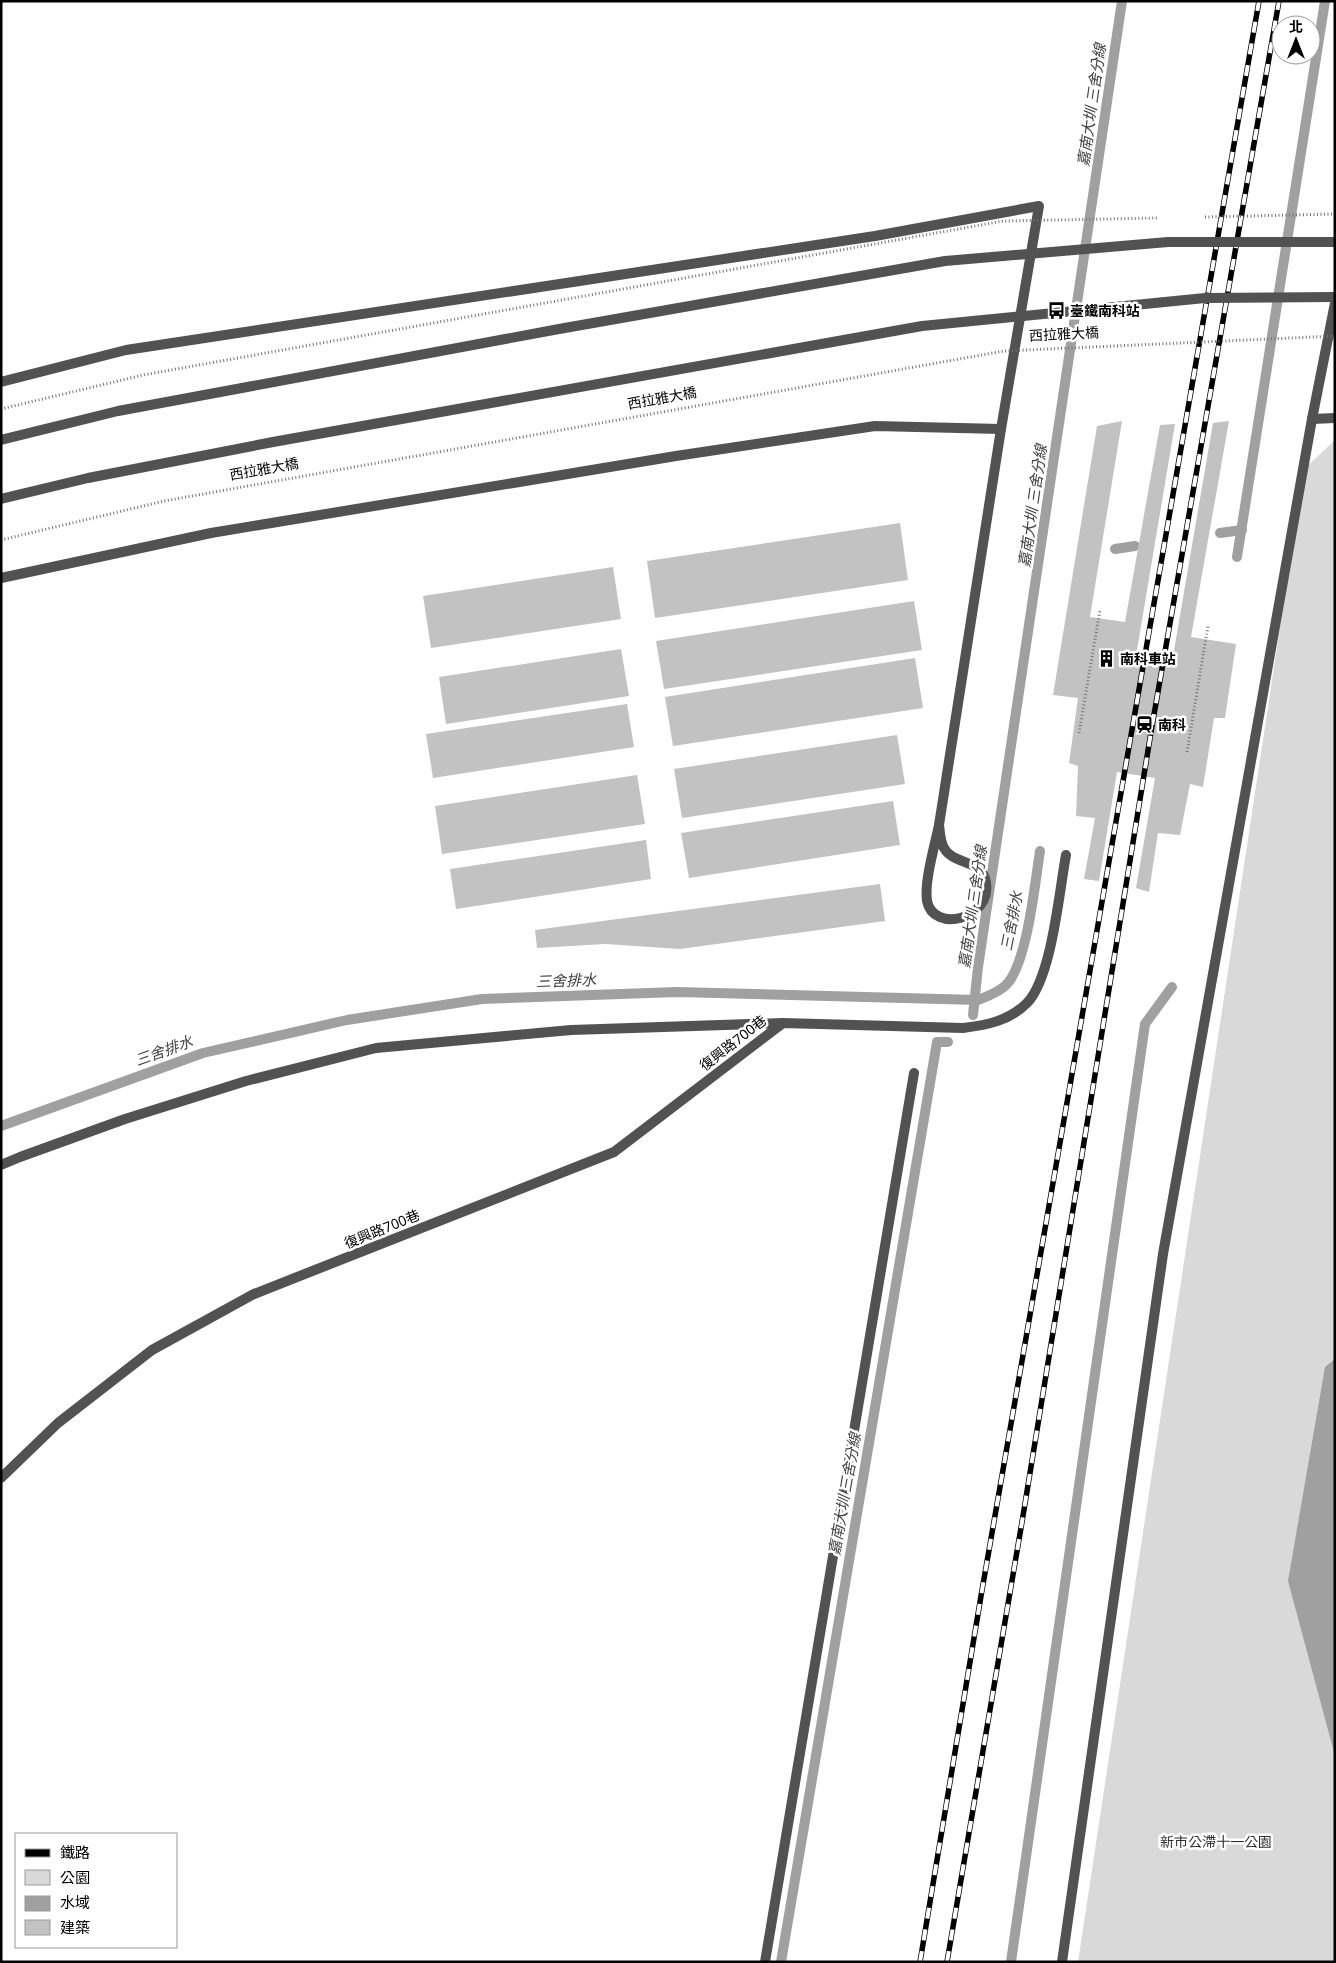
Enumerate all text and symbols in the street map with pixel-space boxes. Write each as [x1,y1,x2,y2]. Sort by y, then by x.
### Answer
north arrow [1271,15,1321,65]
text: 北 [1289,17,1303,36]
water label: 嘉南大圳 三舍分線 [1072,40,1110,168]
bus stop icon: 臺鐵南科站 [1046,301,1066,321]
place label: 臺鐵南科站 [1070,301,1140,320]
street label: 西拉雅大橋 [1029,322,1099,345]
street label: 西拉雅大橋 [626,382,698,413]
water label: 嘉南大圳 三舍分線 [1013,441,1051,569]
street label: 西拉雅大橋 [228,453,300,484]
building icon: 南科車站 [1096,649,1116,669]
place label: 南科車站 [1120,649,1176,668]
station icon: 南科 [1134,715,1154,735]
place label: 南科 [1158,715,1186,734]
water label: 嘉南大圳 三舍分線 [953,842,991,970]
water label: 三舍排水 [995,888,1027,952]
water label: 三舍排水 [536,969,597,991]
street label: 復興路700巷 [695,1010,770,1075]
water label: 三舍排水 [132,1030,196,1070]
street label: 復興路700巷 [341,1205,422,1252]
water label: 嘉南大圳 三舍分線 [823,1429,865,1557]
park label: 新市公滯十一公園 [1160,1832,1272,1851]
legend [15,1833,178,1948]
text: 鐵路 [60,1842,90,1862]
text: 公園 [60,1867,90,1887]
text: 水域 [60,1892,90,1912]
text: 建築 [60,1917,90,1937]

